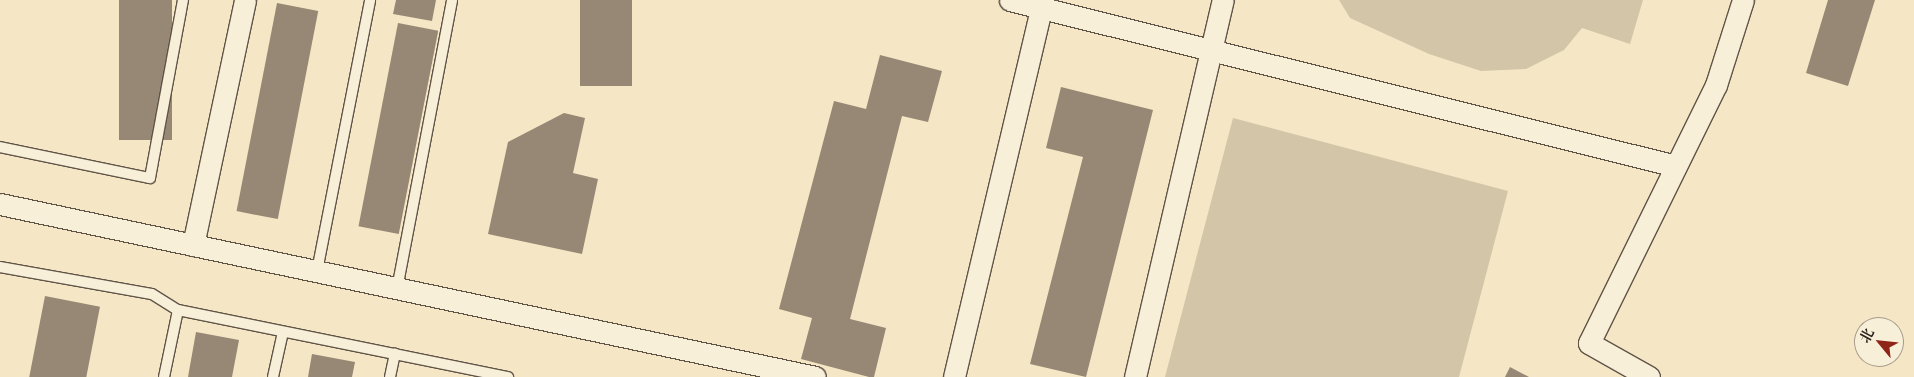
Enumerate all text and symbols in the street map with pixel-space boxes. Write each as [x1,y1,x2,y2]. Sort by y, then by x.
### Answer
north arrow [1854,317,1904,367]
text: 北 [1855,325,1879,346]

